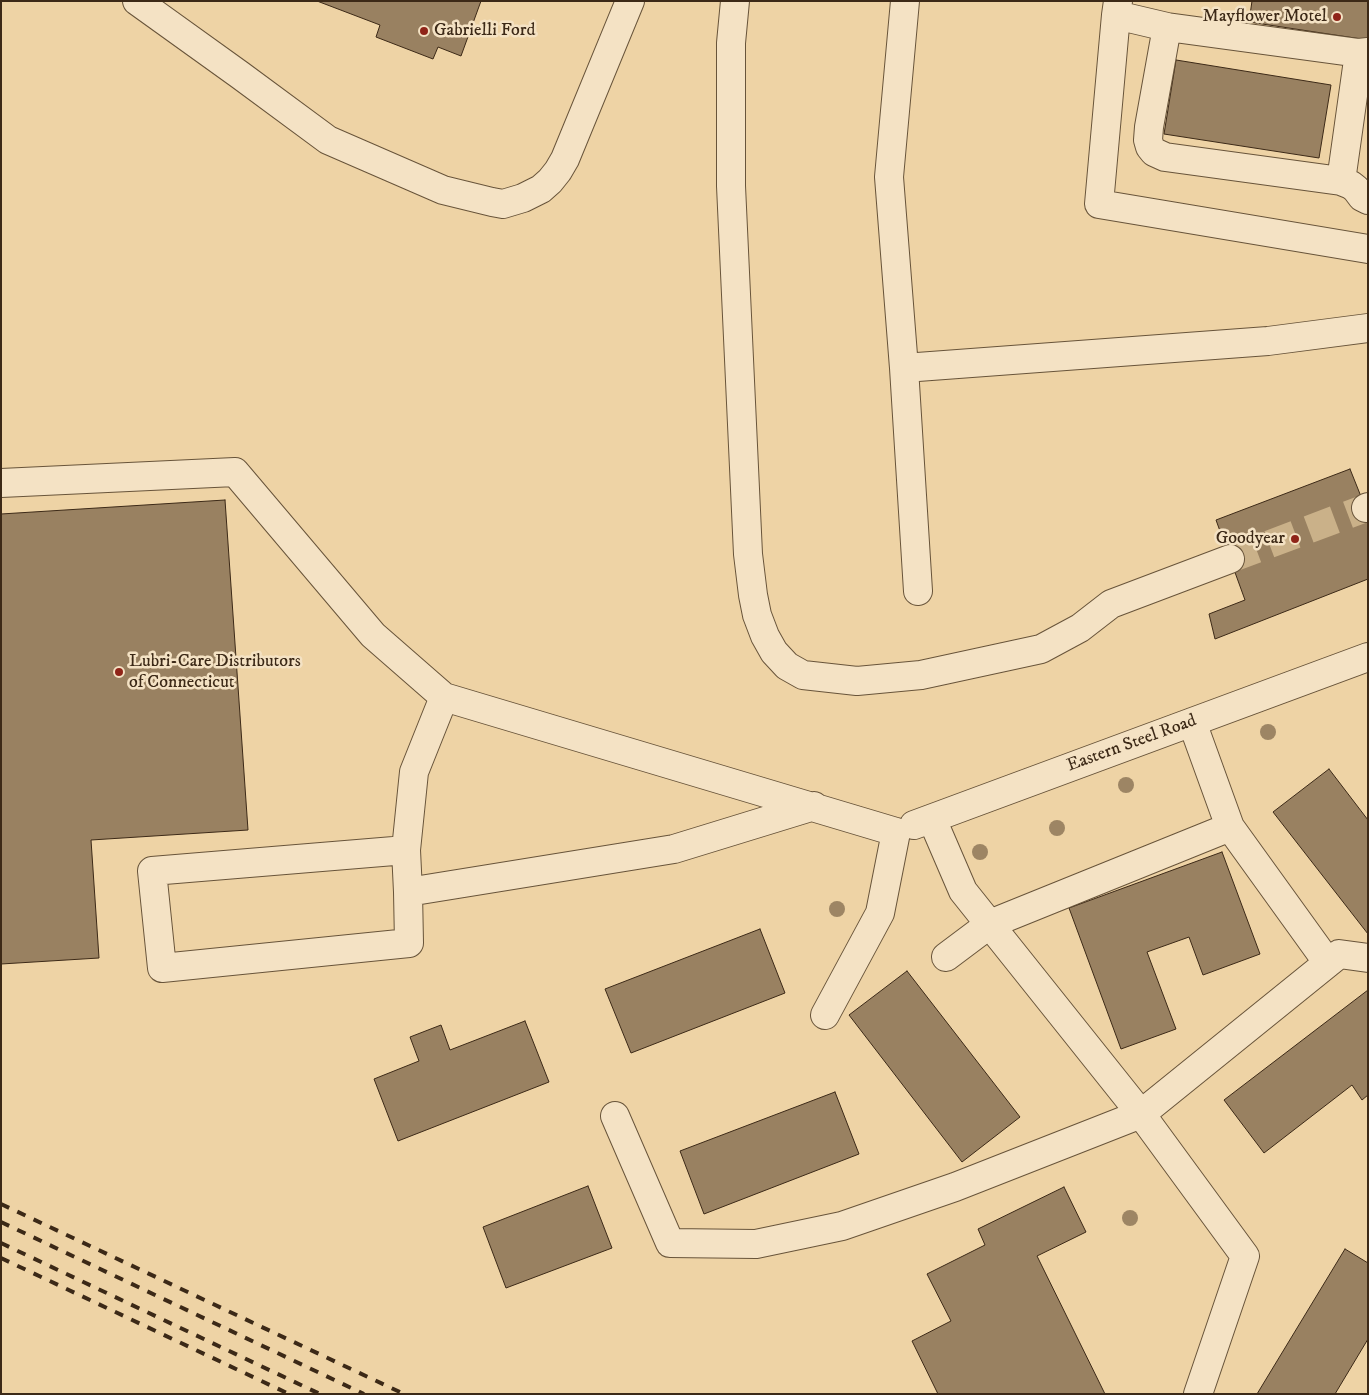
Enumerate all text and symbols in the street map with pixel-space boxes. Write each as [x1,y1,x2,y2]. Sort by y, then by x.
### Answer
place label: Mayflower Motel [1202,6,1327,28]
marker: Mayflower Motel [1331,11,1343,23]
place label: Gabrielli Ford [434,20,535,42]
marker: Gabrielli Ford [418,25,430,37]
place label: Goodyear [1216,528,1285,550]
marker: Goodyear [1289,533,1301,545]
place label: Lubri-Care Distributors of Connecticut [129,651,301,694]
marker: Lubri-Care Distributors of Connecticut [113,666,125,678]
street label: Eastern Steel Road [1064,711,1200,777]

